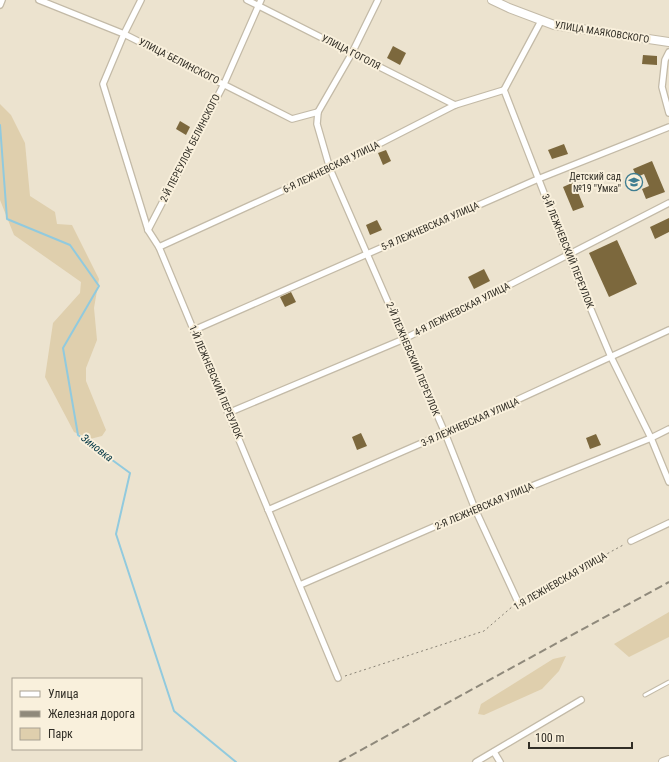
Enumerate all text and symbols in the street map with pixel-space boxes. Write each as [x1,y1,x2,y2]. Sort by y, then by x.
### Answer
street label: УЛИЦА МАЯКОВСКОГО [554,19,650,45]
street label: УЛИЦА ГОГОЛЯ [320,32,382,72]
street label: УЛИЦА БЕЛИНСКОГО [137,36,221,86]
street label: 2-Й ПЕРЕУЛОК БЕЛИНСКОГО [157,92,222,204]
street label: 6-Я ЛЕЖНЕВСКАЯ УЛИЦА [281,139,381,195]
place label: Детский сад №19 "Умка" [569,171,622,194]
school or university icon: Детский сад №19 "Умка" [624,172,644,192]
street label: 3-Й ЛЕЖНЕВСКИЙ ПЕРЕУЛОК [540,192,597,310]
street label: 5-Я ЛЕЖНЕВСКАЯ УЛИЦА [379,199,481,253]
street label: 4-Я ЛЕЖНЕВСКАЯ УЛИЦА [412,280,512,338]
street label: 2-Й ЛЕЖНЕВСКИЙ ПЕРЕУЛОК [384,300,443,418]
street label: 1-Й ЛЕЖНЕВСКИЙ ПЕРЕУЛОК [187,323,246,441]
street label: 3-Я ЛЕЖНЕВСКАЯ УЛИЦА [419,395,521,449]
water label: Зиновка [78,431,116,465]
street label: 2-Я ЛЕЖНЕВСКАЯ УЛИЦА [433,480,535,532]
street label: 1-Я ЛЕЖНЕВСКАЯ УЛИЦА [511,550,609,612]
legend [12,678,142,750]
text: Улица [48,687,79,701]
text: Железная дорога [48,707,135,721]
scale bar [529,724,632,750]
text: Парк [48,727,73,741]
text: 100 m [535,731,565,745]

